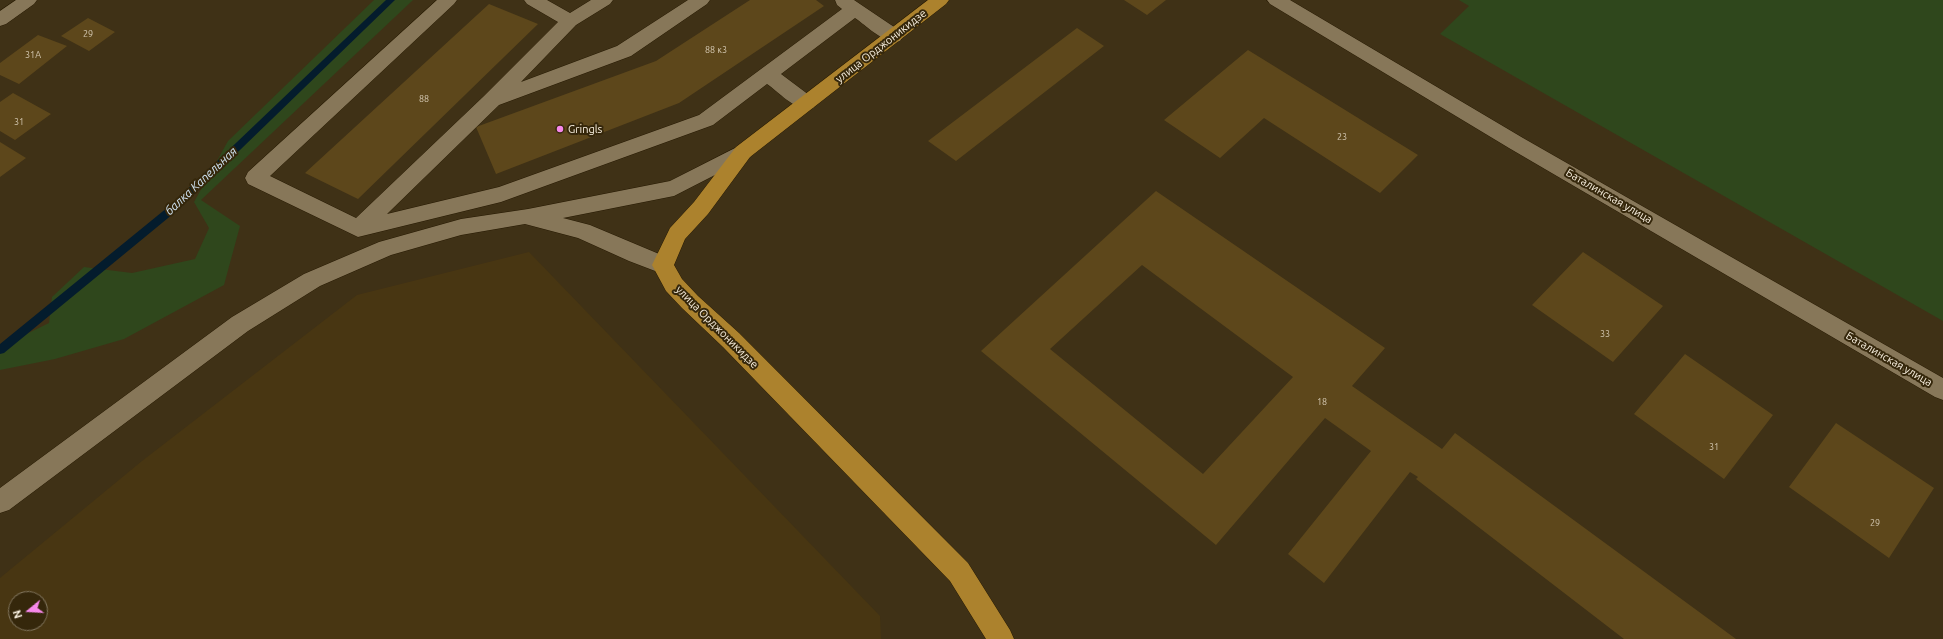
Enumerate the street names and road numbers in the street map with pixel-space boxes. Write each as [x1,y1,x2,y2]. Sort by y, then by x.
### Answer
street label: улица Орджоникидзе [833,6,929,86]
street label: Баталинская улица [1564,166,1654,226]
street label: улица Орджоникидзе [673,283,761,371]
street label: Баталинская улица [1844,329,1934,389]

